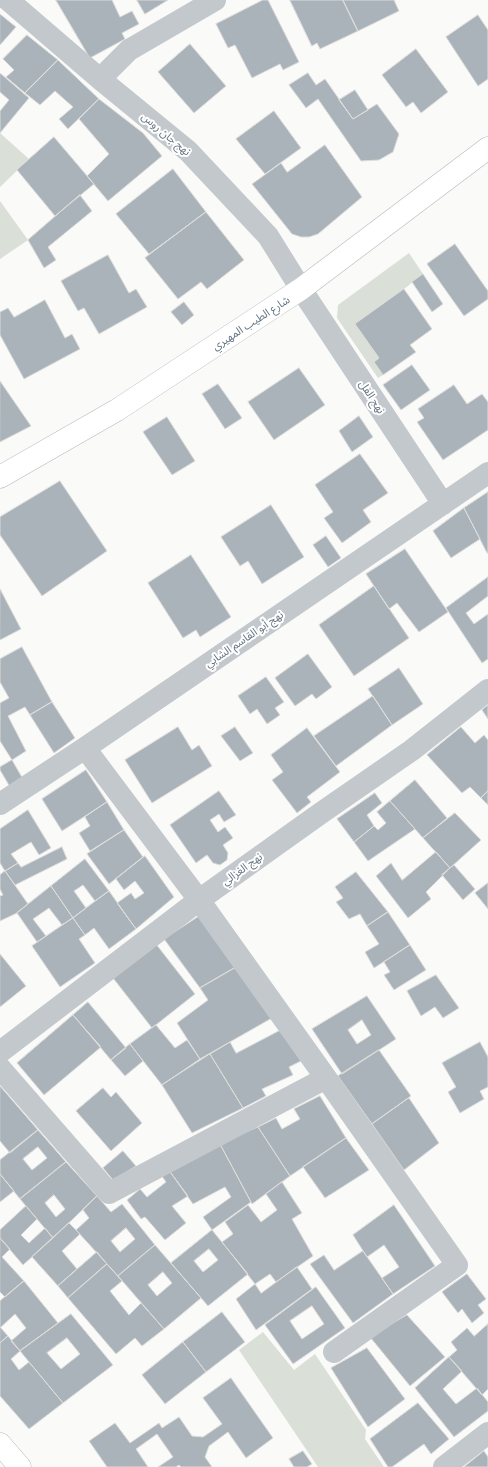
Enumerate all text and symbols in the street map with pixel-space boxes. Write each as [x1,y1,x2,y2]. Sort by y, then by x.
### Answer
street label: نهج جان روس [139,110,193,158]
street label: شارع الطيب المهيري [210,293,292,353]
street label: نهج الفل [356,378,388,416]
street label: نهج أبو القاسم الشابي [202,608,286,670]
street label: نهج الغزالي [219,850,265,888]

